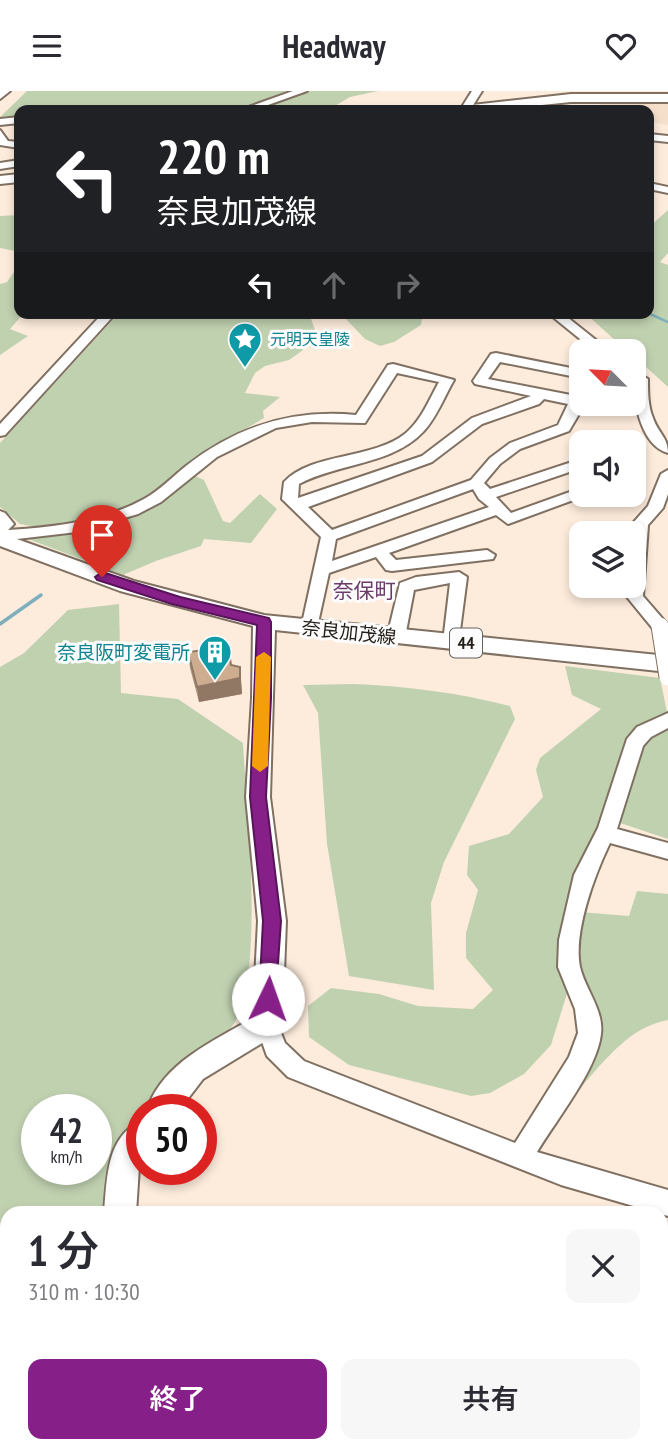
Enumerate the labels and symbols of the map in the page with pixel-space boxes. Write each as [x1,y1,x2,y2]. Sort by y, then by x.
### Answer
place icon: 元明天皇陵 [226,320,264,369]
place label: 元明天皇陵 [270,329,350,349]
north arrow [569,339,646,417]
pin [72,505,132,577]
district label: 奈保町 [333,577,396,604]
street label: 奈良加茂線 [300,615,398,649]
road number: 44 [450,629,482,657]
building icon: 奈良阪町変電所 [196,633,234,682]
place label: 奈良阪町変電所 [57,640,190,664]
position arrow [231,962,305,1036]
speed limit sign: 50 [126,1094,217,1185]

